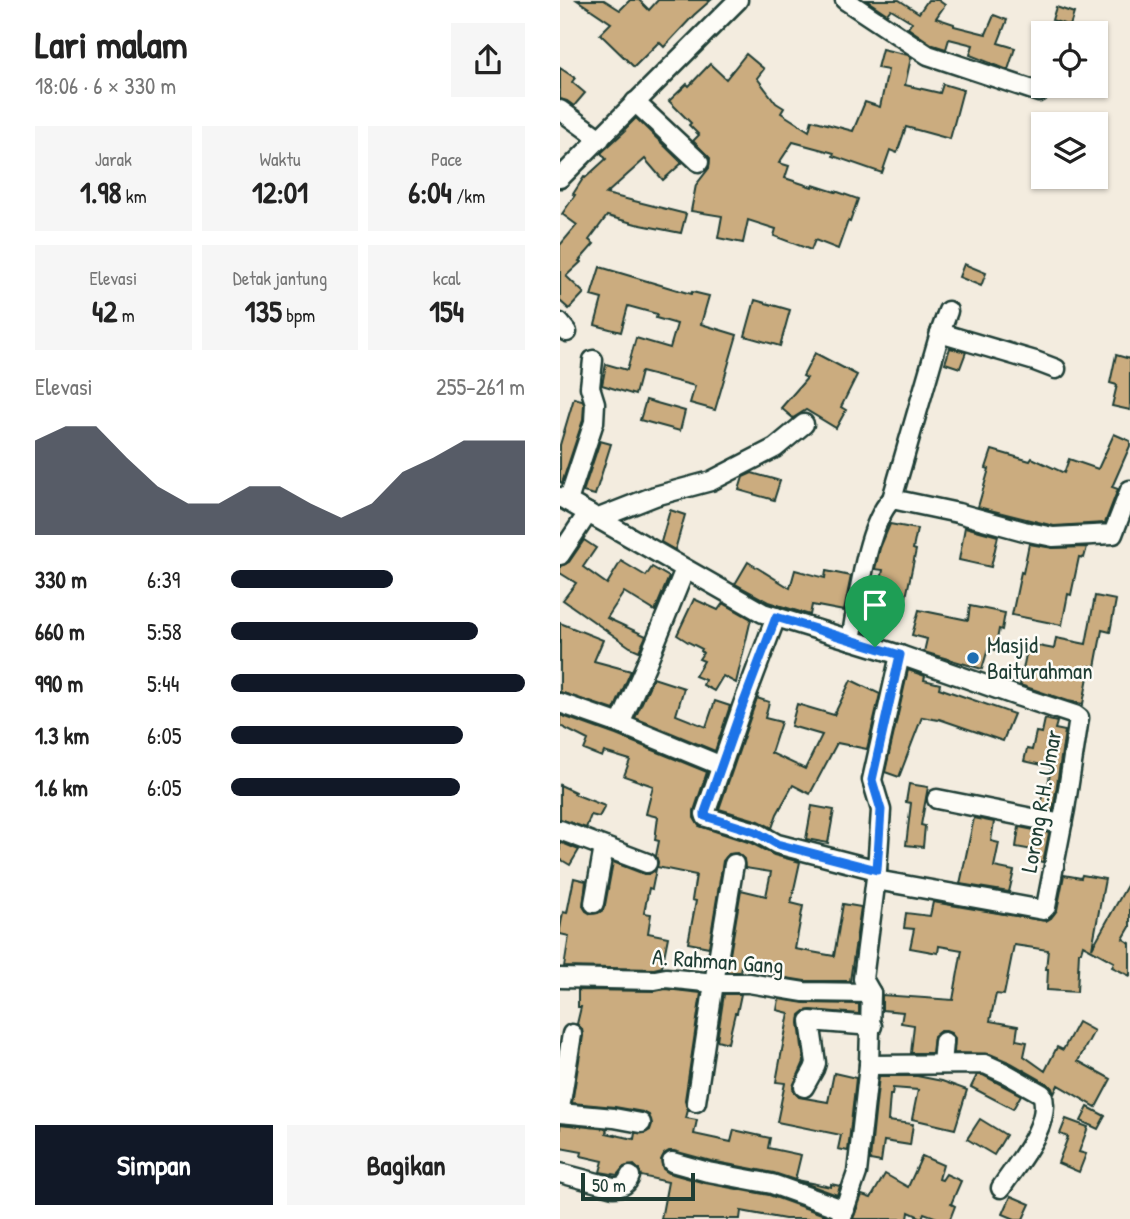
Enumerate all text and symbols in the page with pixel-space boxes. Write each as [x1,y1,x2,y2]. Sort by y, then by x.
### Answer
text: Lari malam [35,18,188,70]
map controls [1031,21,1108,189]
button: locate [1031,21,1108,98]
button: share [451,23,525,97]
text: 18:06 · 6 × 330 m [35,70,176,101]
button: layers [1031,112,1108,189]
text: Jarak [95,146,132,172]
text: Waktu [259,146,301,172]
text: Pace [431,146,462,172]
text: 1.98 [80,172,121,212]
text: 12:01 [252,172,308,212]
text: 6:04 [408,172,452,212]
text: km [121,183,147,209]
text: /km [452,183,485,209]
text: Elevasi [90,265,137,291]
text: Detak jantung [233,265,327,291]
text: kcal [433,265,461,291]
text: 42 [92,291,117,331]
text: 135 [245,291,282,331]
text: 154 [429,291,464,331]
text: m [117,302,135,328]
text: bpm [282,302,315,328]
text: Elevasi [35,371,93,402]
text: 255–261 m [436,371,525,402]
text: 330 m [35,564,87,595]
text: 6:39 [147,564,180,595]
pin [845,575,905,647]
icon: arrive [856,586,894,624]
text: 660 m [35,616,85,647]
text: 5:58 [147,616,182,647]
place label: Masjid Baiturahman [987,629,1093,686]
marker: Masjid Baiturahman [965,650,981,666]
text: 990 m [35,668,83,699]
text: 5:44 [147,668,179,699]
text: 1.3 km [35,720,89,751]
text: 6:05 [147,720,182,751]
street label: Lorong R.H. Umar [1013,727,1068,875]
text: 1.6 km [35,772,88,803]
text: 6:05 [147,772,182,803]
street label: A. Rahman Gang [651,940,785,981]
button: Simpan [35,1125,273,1205]
button: Bagikan [287,1125,525,1205]
scale bar [581,1170,695,1202]
text: 50 m [592,1172,626,1198]

